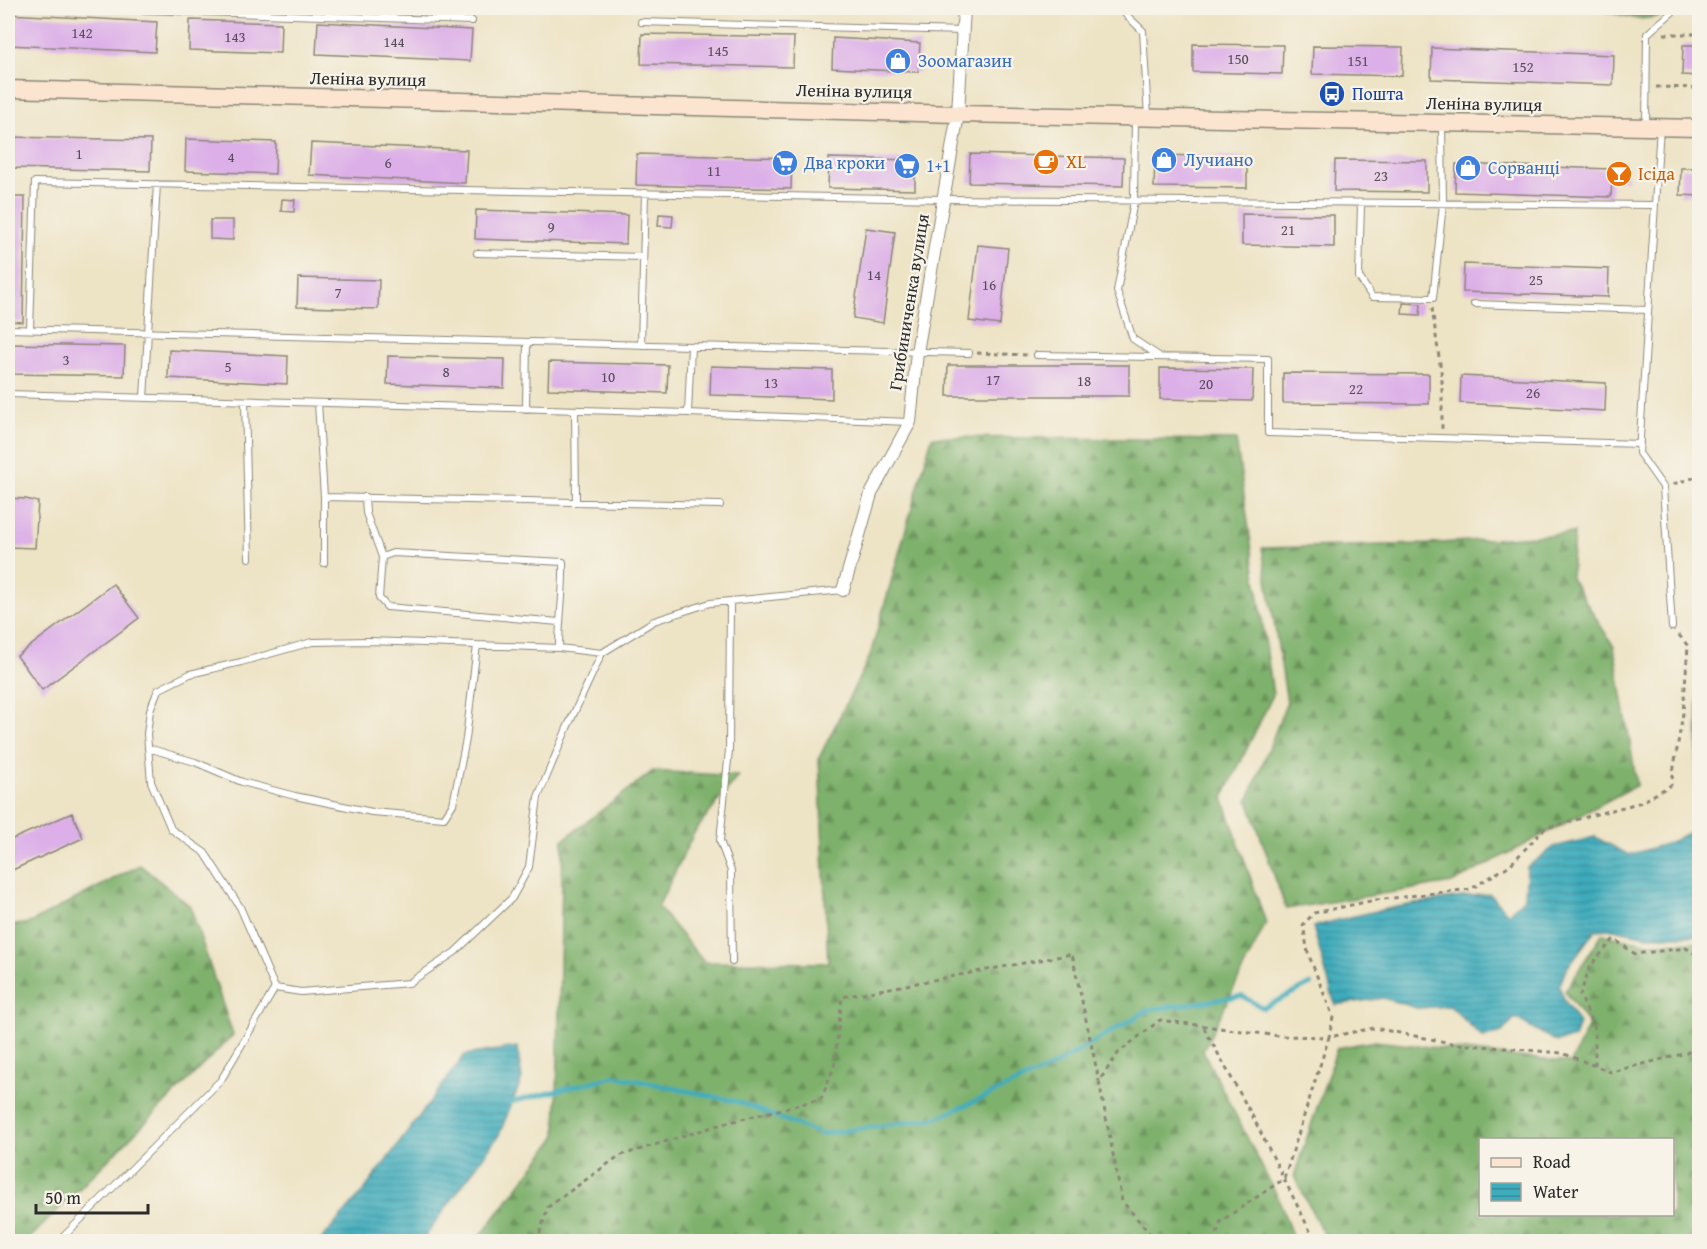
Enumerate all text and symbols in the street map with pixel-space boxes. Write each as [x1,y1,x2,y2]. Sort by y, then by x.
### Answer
house number: 142 [71,22,93,43]
house number: 143 [224,26,246,47]
house number: 144 [383,31,405,52]
house number: 145 [707,40,729,61]
shop icon: Зоомагазин [883,46,913,76]
place label: Зоомагазин [918,47,1012,74]
house number: 150 [1227,48,1249,69]
house number: 151 [1347,50,1369,71]
house number: 152 [1512,56,1534,77]
street label: Леніна вулиця [310,64,426,93]
street label: Леніна вулиця [796,76,912,105]
bus stop icon: Пошта [1317,79,1347,109]
place label: Пошта [1352,80,1404,107]
street label: Леніна вулиця [1426,89,1542,118]
house number: 1 [75,143,83,164]
shop icon: Лучиано [1149,145,1179,175]
house number: 4 [227,146,235,167]
place label: Лучиано [1184,146,1253,173]
cafe icon: XL [1031,147,1061,177]
supermarket icon: Два кроки [770,148,800,178]
place label: XL [1066,148,1086,175]
place label: Два кроки [803,149,886,176]
supermarket icon: 1+1 [892,151,922,181]
house number: 6 [384,152,392,173]
place label: 1+1 [926,152,951,179]
shop icon: Сорванці [1453,153,1483,183]
place label: Сорванці [1488,154,1560,181]
bar icon: Ісіда [1604,159,1634,189]
house number: 11 [707,160,721,181]
place label: Ісіда [1638,160,1675,187]
house number: 23 [1374,165,1388,186]
street label: Грибиниченка вулиця [881,212,936,392]
house number: 9 [547,216,555,237]
house number: 21 [1281,219,1295,240]
house number: 14 [867,264,881,285]
house number: 25 [1529,269,1543,290]
house number: 16 [982,274,996,295]
house number: 7 [334,282,342,303]
house number: 3 [62,349,70,370]
house number: 5 [224,356,232,377]
house number: 8 [442,361,450,382]
house number: 10 [601,366,615,387]
house number: 17 [986,369,1000,390]
house number: 18 [1077,370,1091,391]
house number: 13 [764,372,778,393]
house number: 20 [1199,373,1213,394]
house number: 22 [1349,378,1363,399]
house number: 26 [1526,382,1540,403]
legend [1479,1138,1674,1216]
text: Road [1533,1148,1571,1175]
scale bar [36,1177,148,1215]
text: Water [1533,1178,1579,1205]
text: 50 m [45,1184,81,1211]

